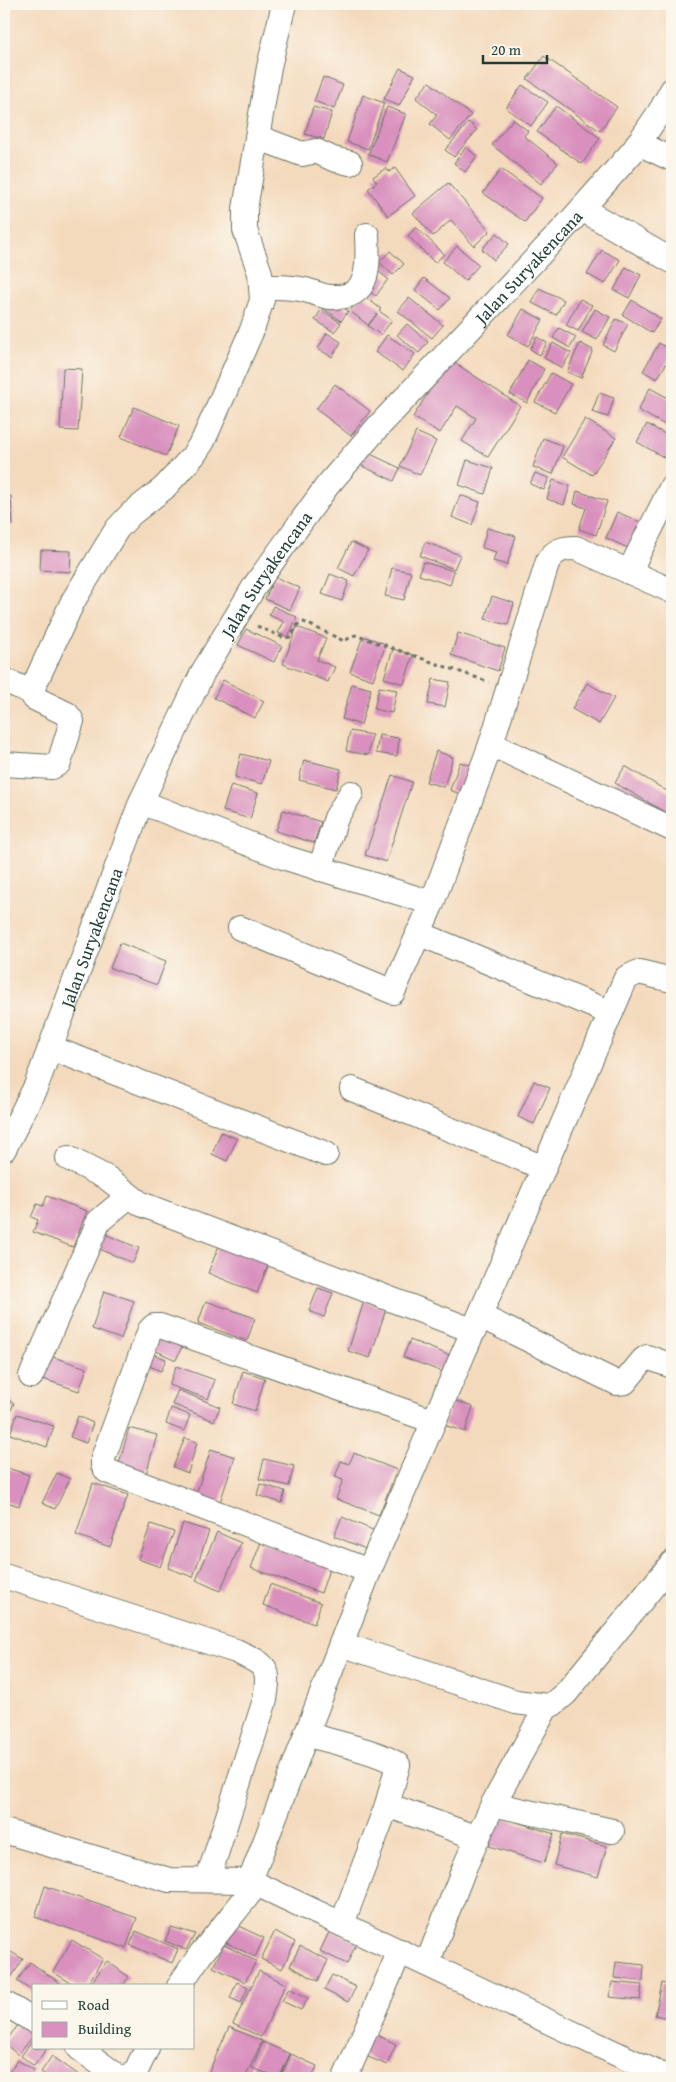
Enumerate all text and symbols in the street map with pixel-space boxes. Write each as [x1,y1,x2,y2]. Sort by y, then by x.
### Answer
scale bar [483,32,547,64]
text: 20 m [491,39,522,60]
street label: Jalan Suryakencana [467,203,589,331]
street label: Jalan Suryakencana [212,505,319,644]
street label: Jalan Suryakencana [52,863,129,1013]
legend [32,1984,195,2050]
text: Road [78,1994,109,2015]
text: Building [78,2018,132,2039]

